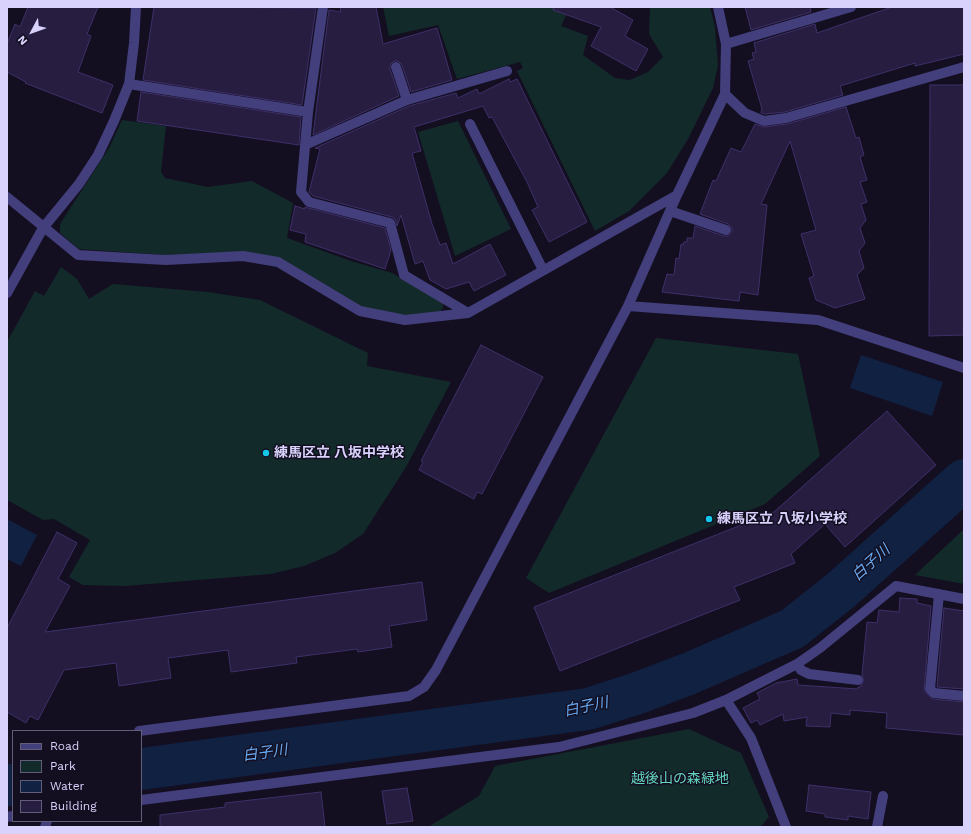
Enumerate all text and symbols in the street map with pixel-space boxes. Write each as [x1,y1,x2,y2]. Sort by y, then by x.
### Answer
north arrow [12,12,52,52]
text: N [15,33,30,48]
place label: 練馬区立 八坂中学校 [274,445,404,461]
marker: 練馬区立 八坂中学校 [261,448,271,458]
place label: 練馬区立 八坂小学校 [717,511,847,527]
marker: 練馬区立 八坂小学校 [704,514,714,524]
water label: 白子川 [848,541,894,585]
water label: 白子川 [562,694,610,720]
legend [12,730,142,822]
text: Road [50,739,79,753]
water label: 白子川 [241,741,289,765]
text: Park [50,759,76,773]
park label: 越後山の森緑地 [631,771,729,787]
text: Water [50,779,84,793]
text: Building [50,799,97,813]

